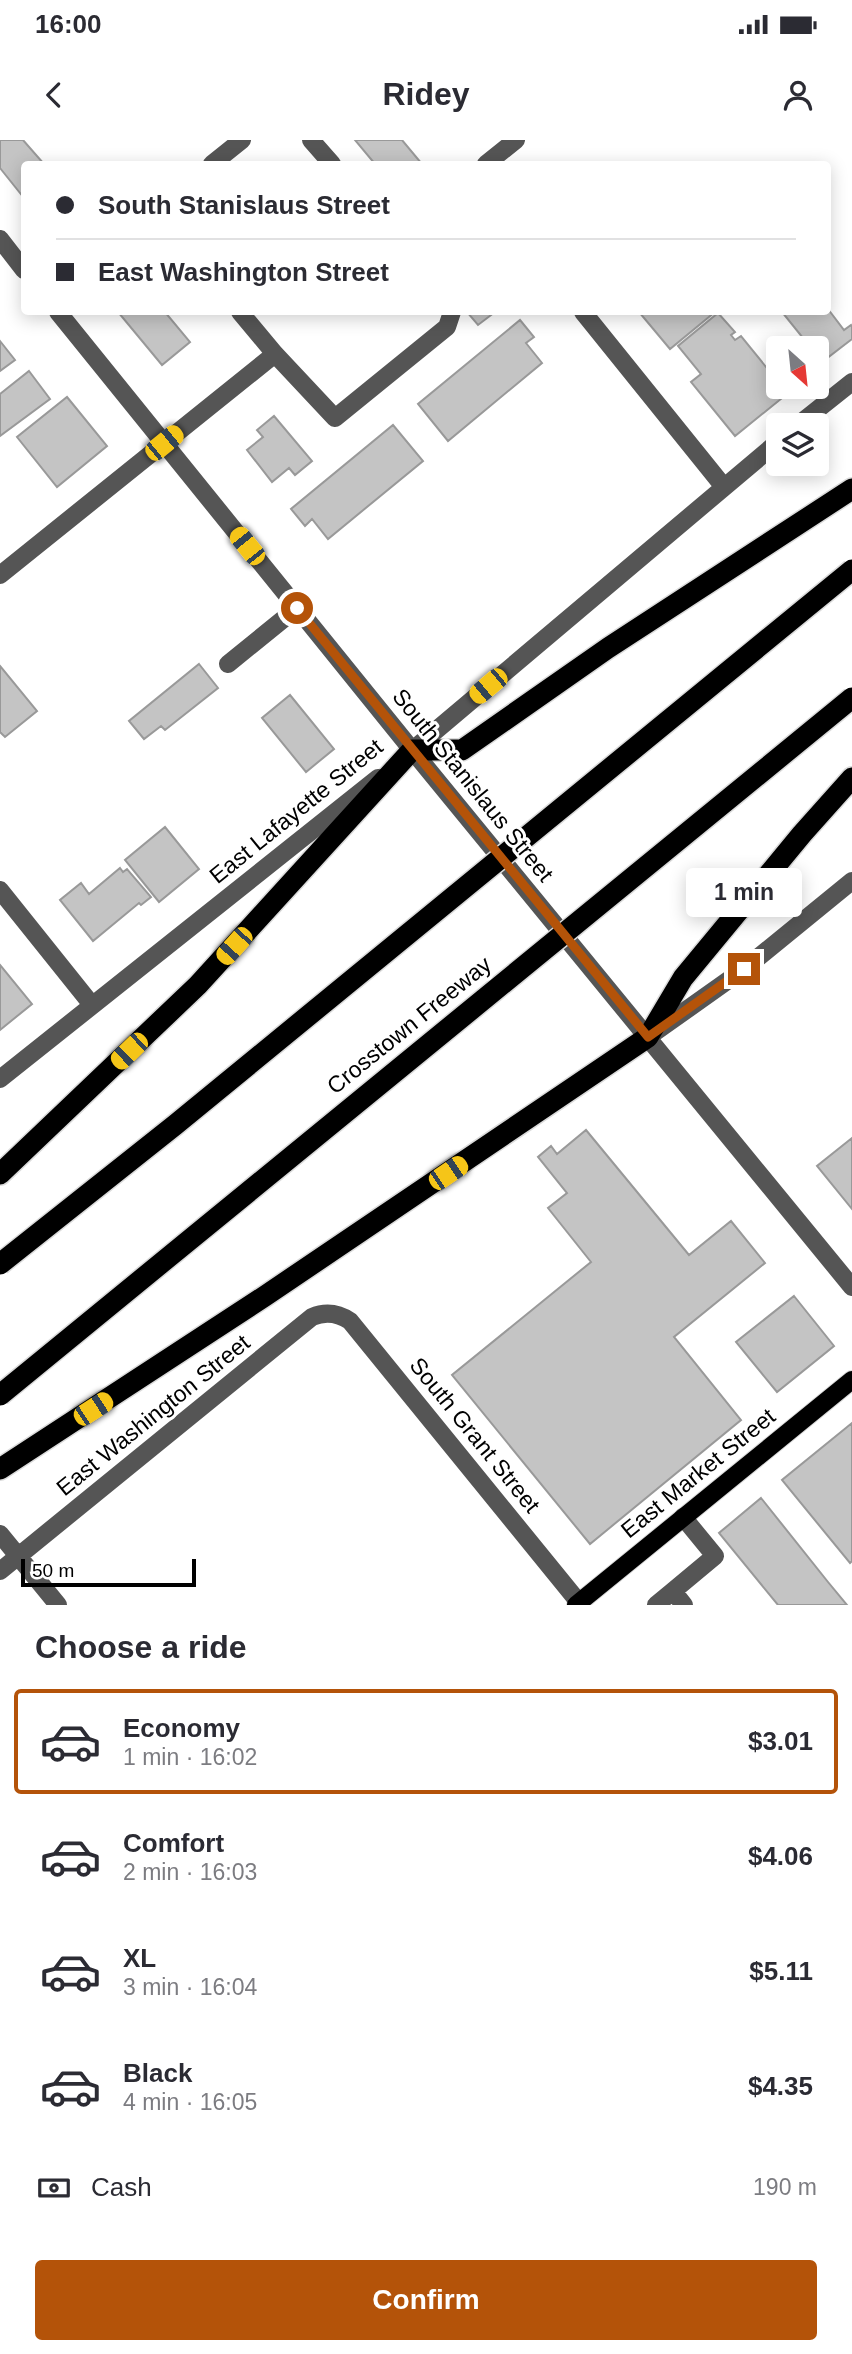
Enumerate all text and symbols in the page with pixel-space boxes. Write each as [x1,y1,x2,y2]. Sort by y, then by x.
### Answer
text: 16:00 [35,9,102,39]
icon: back [35,76,73,114]
text: Ridey [382,76,470,112]
icon: person [779,76,817,114]
text: South Stanislaus Street [98,190,390,220]
text: East Washington Street [98,257,389,287]
north arrow [766,336,830,399]
map controls [766,336,829,476]
button: layers [766,413,829,476]
car [142,422,187,464]
car [226,523,269,569]
route start [281,592,313,624]
car [466,664,511,708]
street label: South Stanislaus Street [387,683,559,887]
street label: East Lafayette Street [204,733,388,889]
callout: 1 min [686,868,802,916]
text: 1 min [714,879,774,905]
car [213,923,256,969]
street label: Crosstown Freeway [322,951,497,1099]
route end [728,953,760,985]
car [107,1029,152,1073]
car [425,1153,472,1193]
street label: East Washington Street [51,1329,255,1501]
street label: South Grant Street [405,1352,546,1518]
car [70,1389,117,1429]
street label: East Market Street [616,1403,781,1543]
scale bar [21,1556,196,1588]
text: 50 m [32,1560,74,1581]
text: Choose a ride [35,1629,247,1665]
icon: car [39,1710,102,1773]
text: Economy [123,1713,240,1743]
text: $3.01 [748,1726,813,1756]
text: 1 min · 16:02 [123,1744,257,1770]
icon: car [39,1825,102,1888]
text: Comfort [123,1828,224,1858]
text: $4.06 [748,1841,813,1871]
text: 2 min · 16:03 [123,1859,257,1885]
icon: car [39,1940,102,2003]
text: XL [123,1943,156,1973]
text: $5.11 [749,1956,813,1986]
text: 3 min · 16:04 [123,1974,257,2000]
icon: car [39,2055,102,2118]
text: Black [123,2058,192,2088]
text: $4.35 [748,2071,813,2101]
text: 4 min · 16:05 [123,2089,257,2115]
icon: cash [35,2169,73,2207]
text: Cash [91,2172,152,2202]
text: 190 m [753,2174,817,2200]
button: Confirm [35,2260,817,2340]

